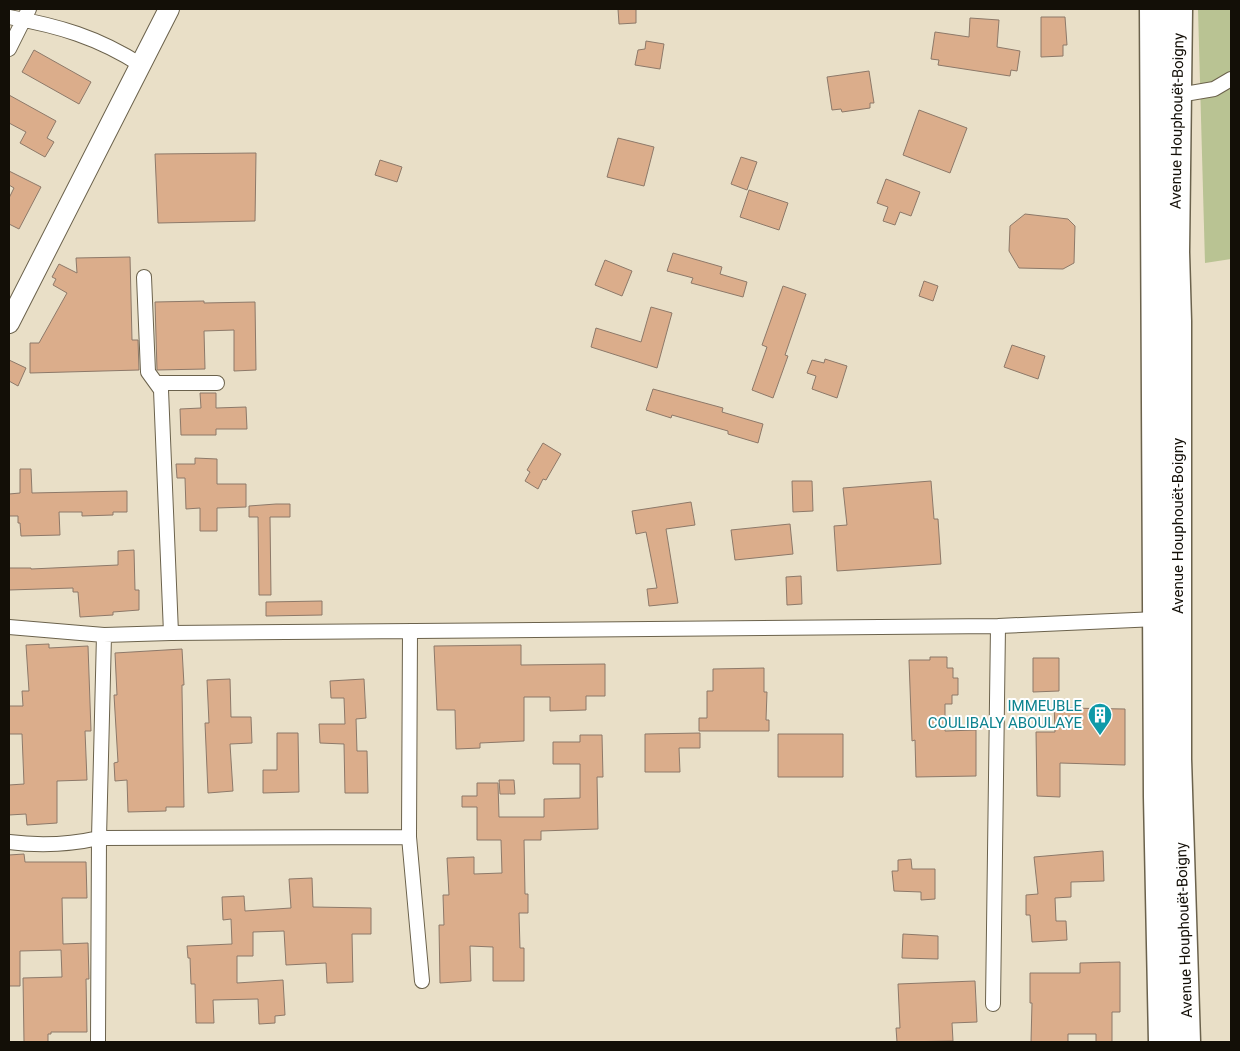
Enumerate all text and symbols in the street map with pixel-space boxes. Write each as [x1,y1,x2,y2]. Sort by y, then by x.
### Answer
street label: Avenue Houphouët-Boigny [1166,33,1188,209]
street label: Avenue Houphouët-Boigny [1169,438,1187,614]
place label: IMMEUBLE COULIBALY ABOULAYE [928,697,1082,732]
building icon: IMMEUBLE COULIBALY ABOULAYE [1087,702,1113,736]
street label: Avenue Houphouët-Boigny [1172,842,1196,1018]

